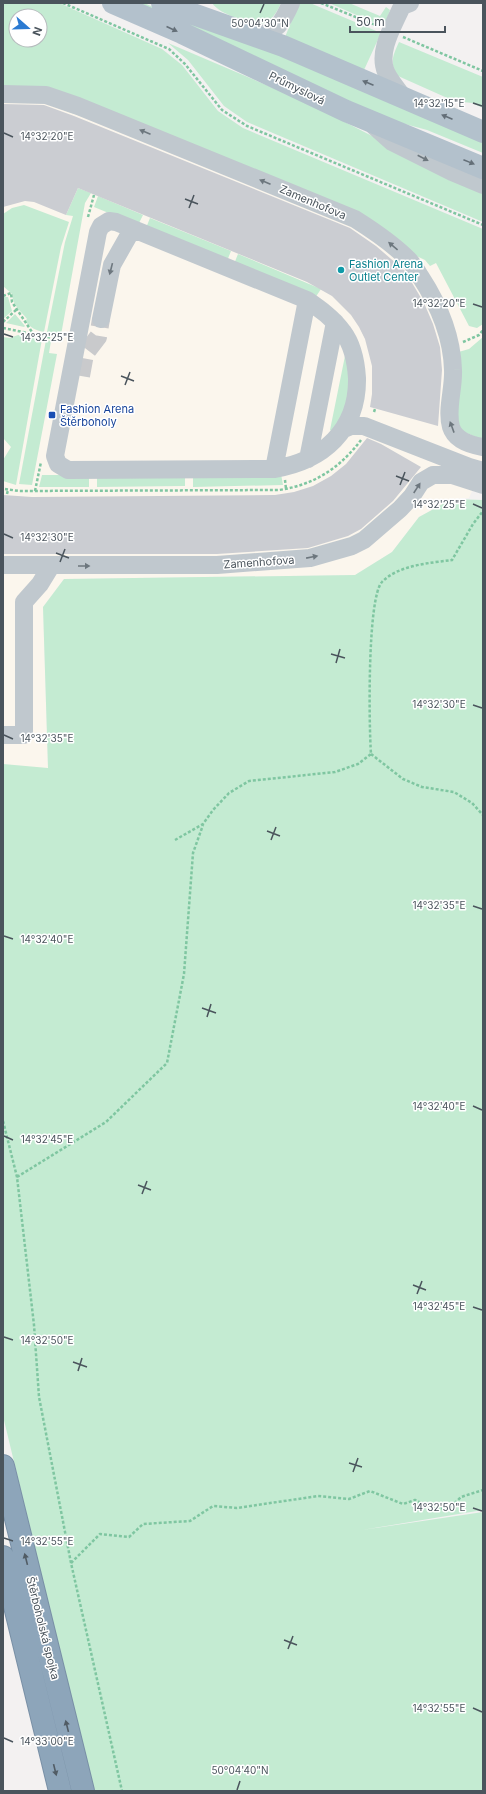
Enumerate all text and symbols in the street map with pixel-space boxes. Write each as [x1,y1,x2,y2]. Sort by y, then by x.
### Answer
north arrow [8,8,48,48]
scale bar [350,8,445,34]
text: 50 m [356,14,385,29]
text: 50°04'30"N [231,17,289,29]
text: N [29,25,45,38]
one-way arrow [166,25,178,32]
street label: Průmyslová [267,68,327,108]
one-way arrow [362,80,373,86]
text: 14°32'15"E [414,97,464,109]
one-way arrow [441,113,453,119]
one-way arrow [138,129,150,135]
text: 14°32'20"E [20,130,74,142]
one-way arrow [417,155,429,161]
one-way arrow [463,159,474,165]
one-way arrow [259,179,271,185]
street label: Zamenhofova [278,182,348,222]
one-way arrow [388,242,398,251]
place label: Fashion Arena Outlet Center [349,257,423,284]
one-way arrow [108,263,114,275]
marker: Fashion Arena Outlet Center [336,265,346,275]
text: 14°32'20"E [412,297,466,309]
text: 14°32'25"E [20,331,74,343]
place label: Fashion Arena Štěrboholy [60,402,134,429]
marker: Fashion Arena Štěrboholy [47,410,57,420]
one-way arrow [449,421,455,433]
one-way arrow [413,483,421,493]
text: 14°32'25"E [412,498,466,510]
text: 14°32'30"E [20,531,74,543]
street label: Zamenhofova [223,553,295,571]
one-way arrow [305,554,318,560]
one-way arrow [78,563,91,569]
text: 14°32'30"E [412,698,466,710]
text: 14°32'35"E [20,732,74,744]
text: 14°32'35"E [412,899,466,911]
text: 14°32'40"E [21,933,73,945]
text: 14°32'40"E [413,1100,465,1112]
text: 14°32'45"E [21,1133,73,1145]
text: 14°32'45"E [413,1300,465,1312]
text: 14°32'50"E [20,1334,74,1346]
text: 14°32'50"E [412,1501,466,1513]
text: 14°32'55"E [21,1535,74,1547]
one-way arrow [23,1553,29,1565]
street label: Štěrboholská spojka [23,1575,63,1681]
text: 14°32'55"E [413,1702,466,1714]
one-way arrow [64,1720,70,1732]
text: 14°33'00"E [20,1735,74,1747]
one-way arrow [53,1764,59,1776]
text: 50°04'40"N [211,1764,269,1776]

